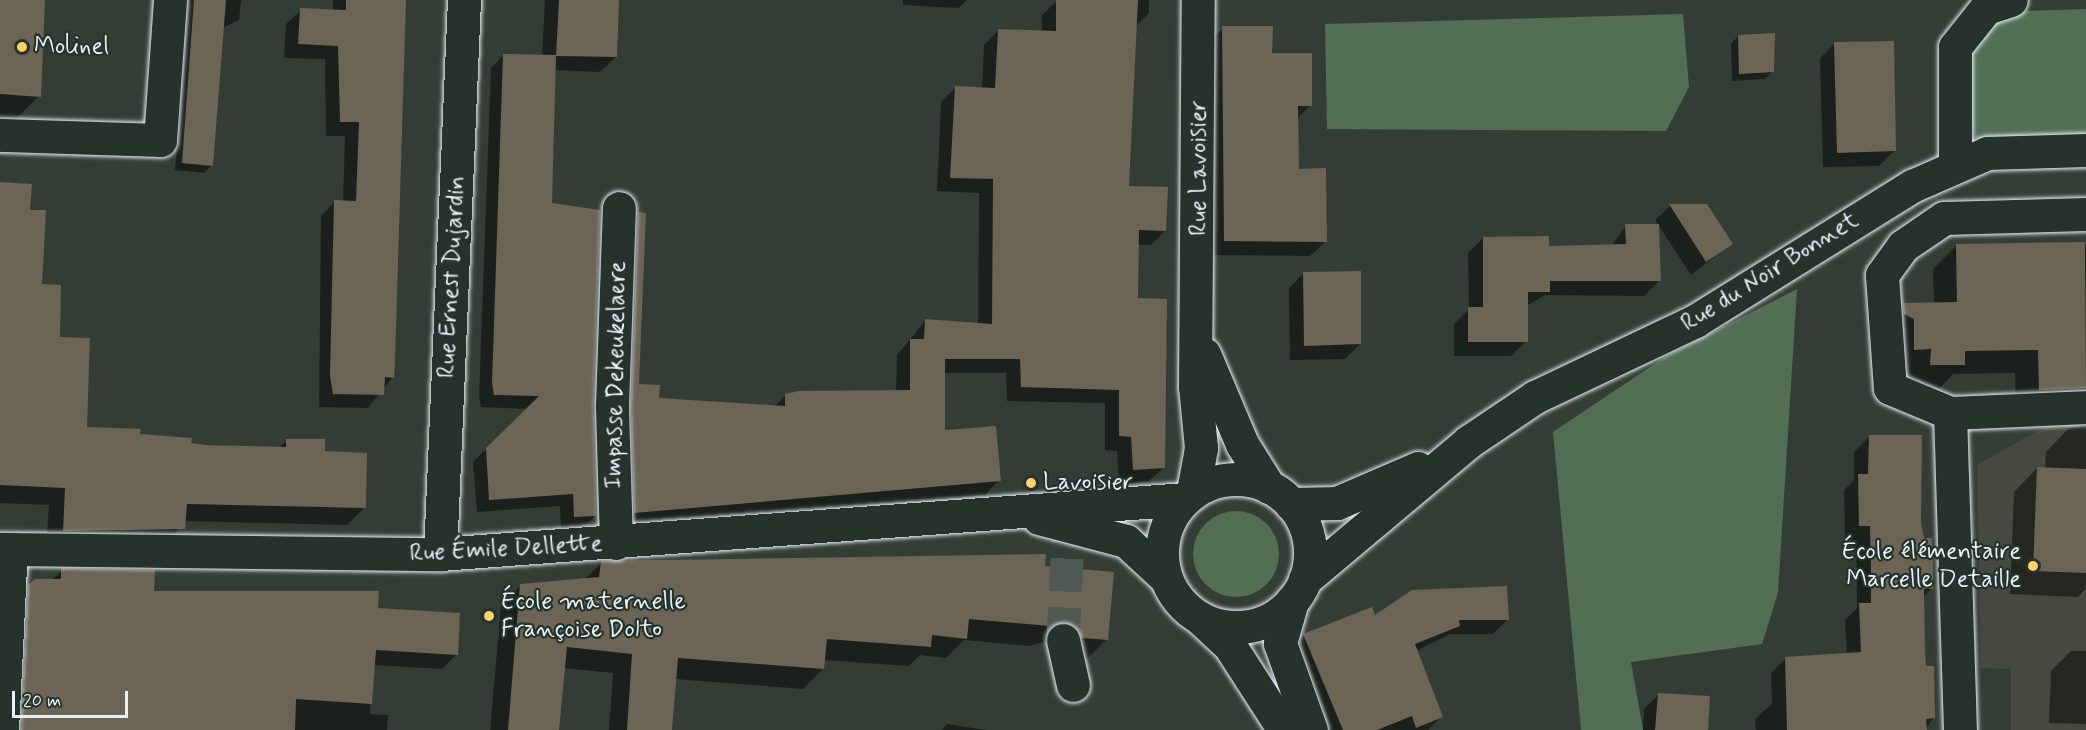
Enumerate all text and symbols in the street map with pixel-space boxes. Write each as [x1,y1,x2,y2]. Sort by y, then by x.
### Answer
place label: Molinel [34,33,109,61]
marker: Molinel [15,40,29,54]
street label: Rue Lavoisier [1185,102,1213,234]
street label: Rue Ernest Dujardin [432,176,472,378]
street label: Rue du Noir Bonnet [1677,207,1863,337]
street label: Impasse Dekeukelaere [600,261,632,489]
place label: Lavoisier [1043,469,1133,497]
marker: Lavoisier [1024,476,1038,490]
street label: Rue Émile Dellette [410,530,602,568]
place label: École élémentaire Marcelle Detaille [1842,538,2021,594]
marker: École élémentaire Marcelle Detaille [2026,559,2040,573]
place label: École maternelle Françoise Dolto [501,588,665,644]
marker: École maternelle Françoise Dolto [482,609,496,623]
scale bar [15,679,130,717]
text: 20 m [23,689,61,713]

